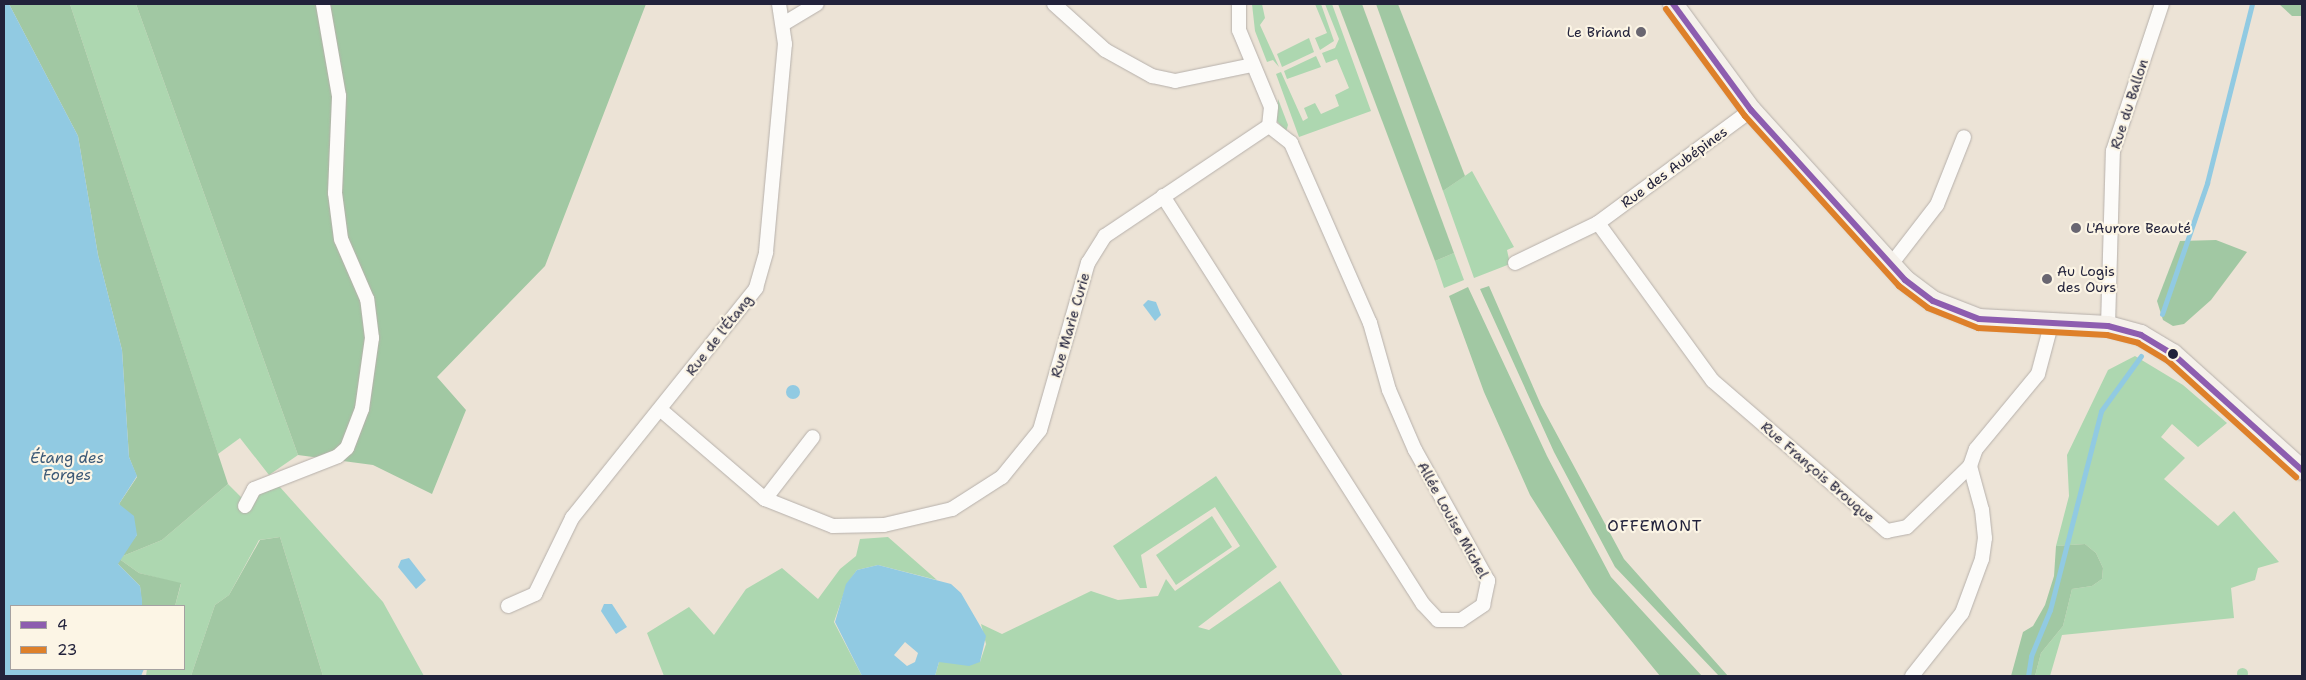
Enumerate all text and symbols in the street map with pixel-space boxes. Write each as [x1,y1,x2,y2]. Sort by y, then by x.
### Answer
place label: Le Briand [1567,24,1631,40]
marker: Le Briand [1635,26,1647,38]
street label: Rue du Ballon [2107,57,2151,151]
street label: Rue des Aubépines [1618,123,1730,211]
place label: L'Aurore Beauté [2086,220,2191,236]
marker: L'Aurore Beauté [2070,222,2082,234]
place label: Au Logis des Ours [2057,263,2116,296]
street label: Rue Marie Curie [1047,271,1093,379]
marker: Au Logis des Ours [2041,273,2053,285]
street label: Rue de l'Étang [682,291,756,379]
unlabelled marker [2168,349,2178,359]
street label: Rue François Brouque [1758,418,1878,526]
water label: Étang des Forges [30,449,104,484]
street label: Allée Louise Michel [1414,459,1492,581]
district label: OFFEMONT [1606,516,1704,536]
legend [10,605,185,670]
text: 4 [57,615,68,635]
text: 23 [57,640,77,660]

